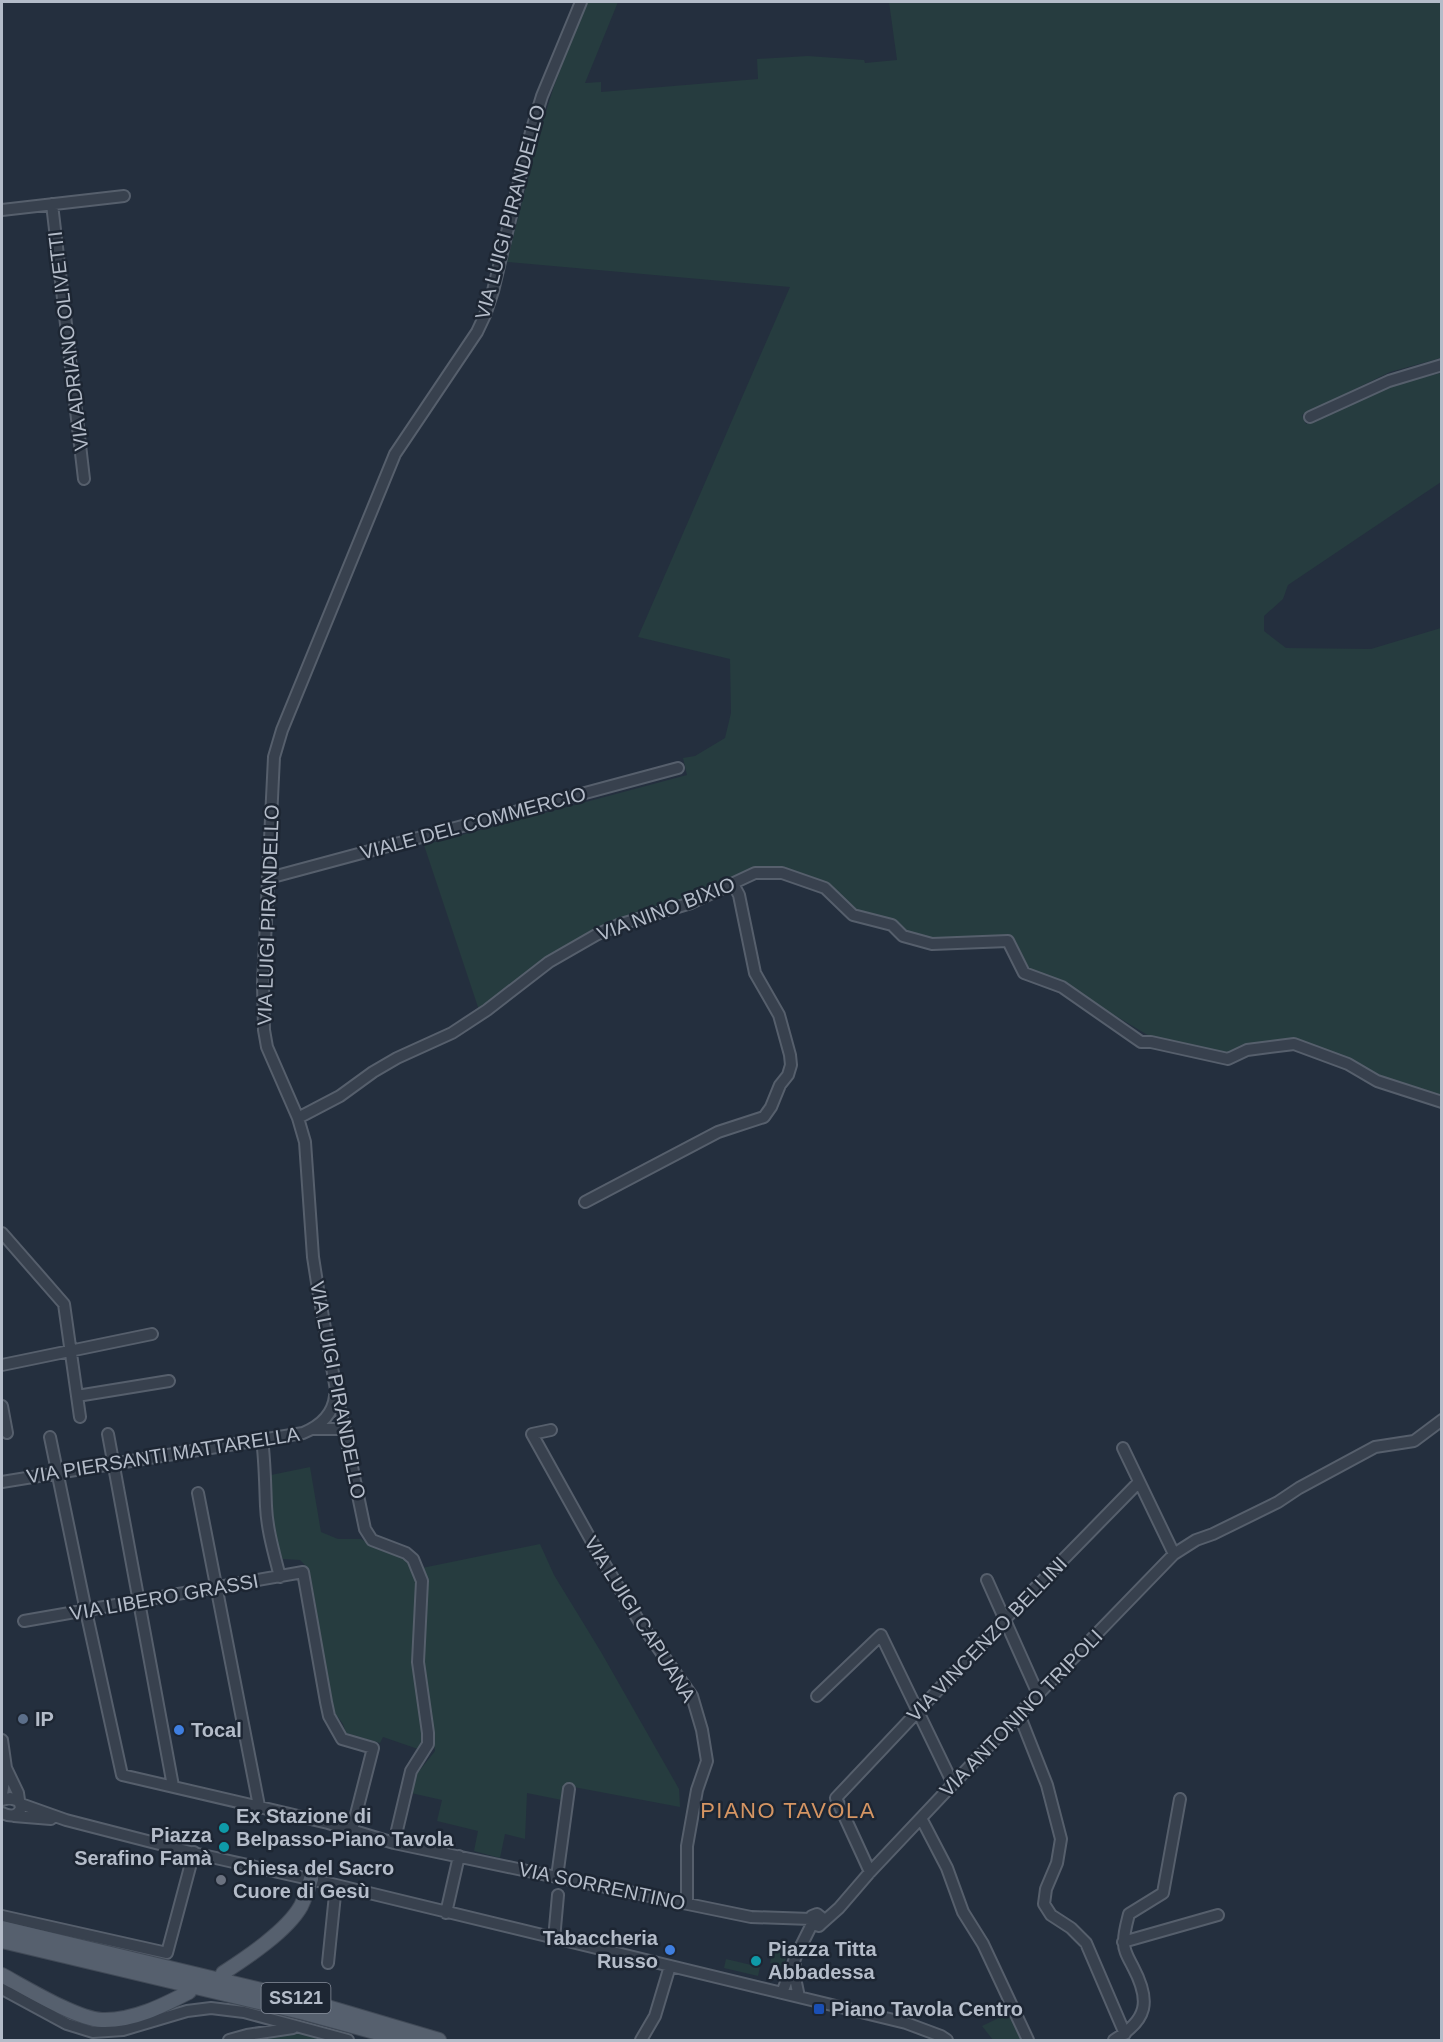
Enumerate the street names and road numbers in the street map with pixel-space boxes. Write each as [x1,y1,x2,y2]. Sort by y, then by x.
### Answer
street label: VIA LUIGI PIRANDELLO [471,102,549,322]
street label: VIA ADRIANO OLIVETTI [44,230,92,452]
street label: VIALE DEL COMMERCIO [358,782,588,864]
street label: VIA LUIGI PIRANDELLO [253,804,283,1026]
street label: VIA NINO BIXIO [594,873,738,945]
street label: VIA LUIGI PIRANDELLO [306,1279,370,1501]
street label: VIA PIERSANTI MATTARELLA [25,1422,302,1487]
street label: VIA LUIGI CAPUANA [580,1532,700,1706]
street label: VIA VINCENZO BELLINI [903,1552,1071,1726]
street label: VIA LIBERO GRASSI [68,1570,260,1624]
street label: VIA ANTONINO TRIPOLI [935,1625,1107,1801]
street label: VIA SORRENTINO [517,1858,687,1914]
road number: SS121 [262,1983,330,2013]

